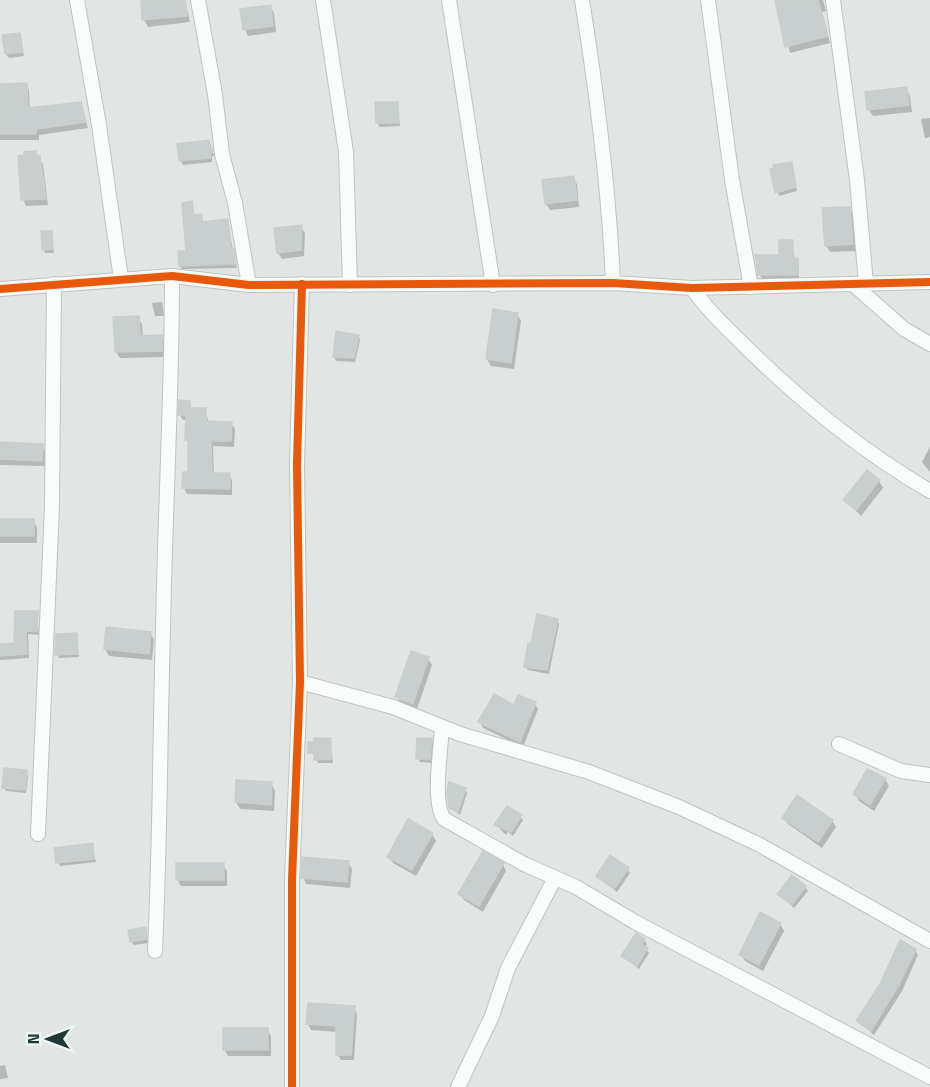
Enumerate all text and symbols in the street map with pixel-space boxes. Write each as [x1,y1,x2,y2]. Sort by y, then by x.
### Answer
north arrow [18,1009,78,1069]
text: N [21,1033,45,1045]

